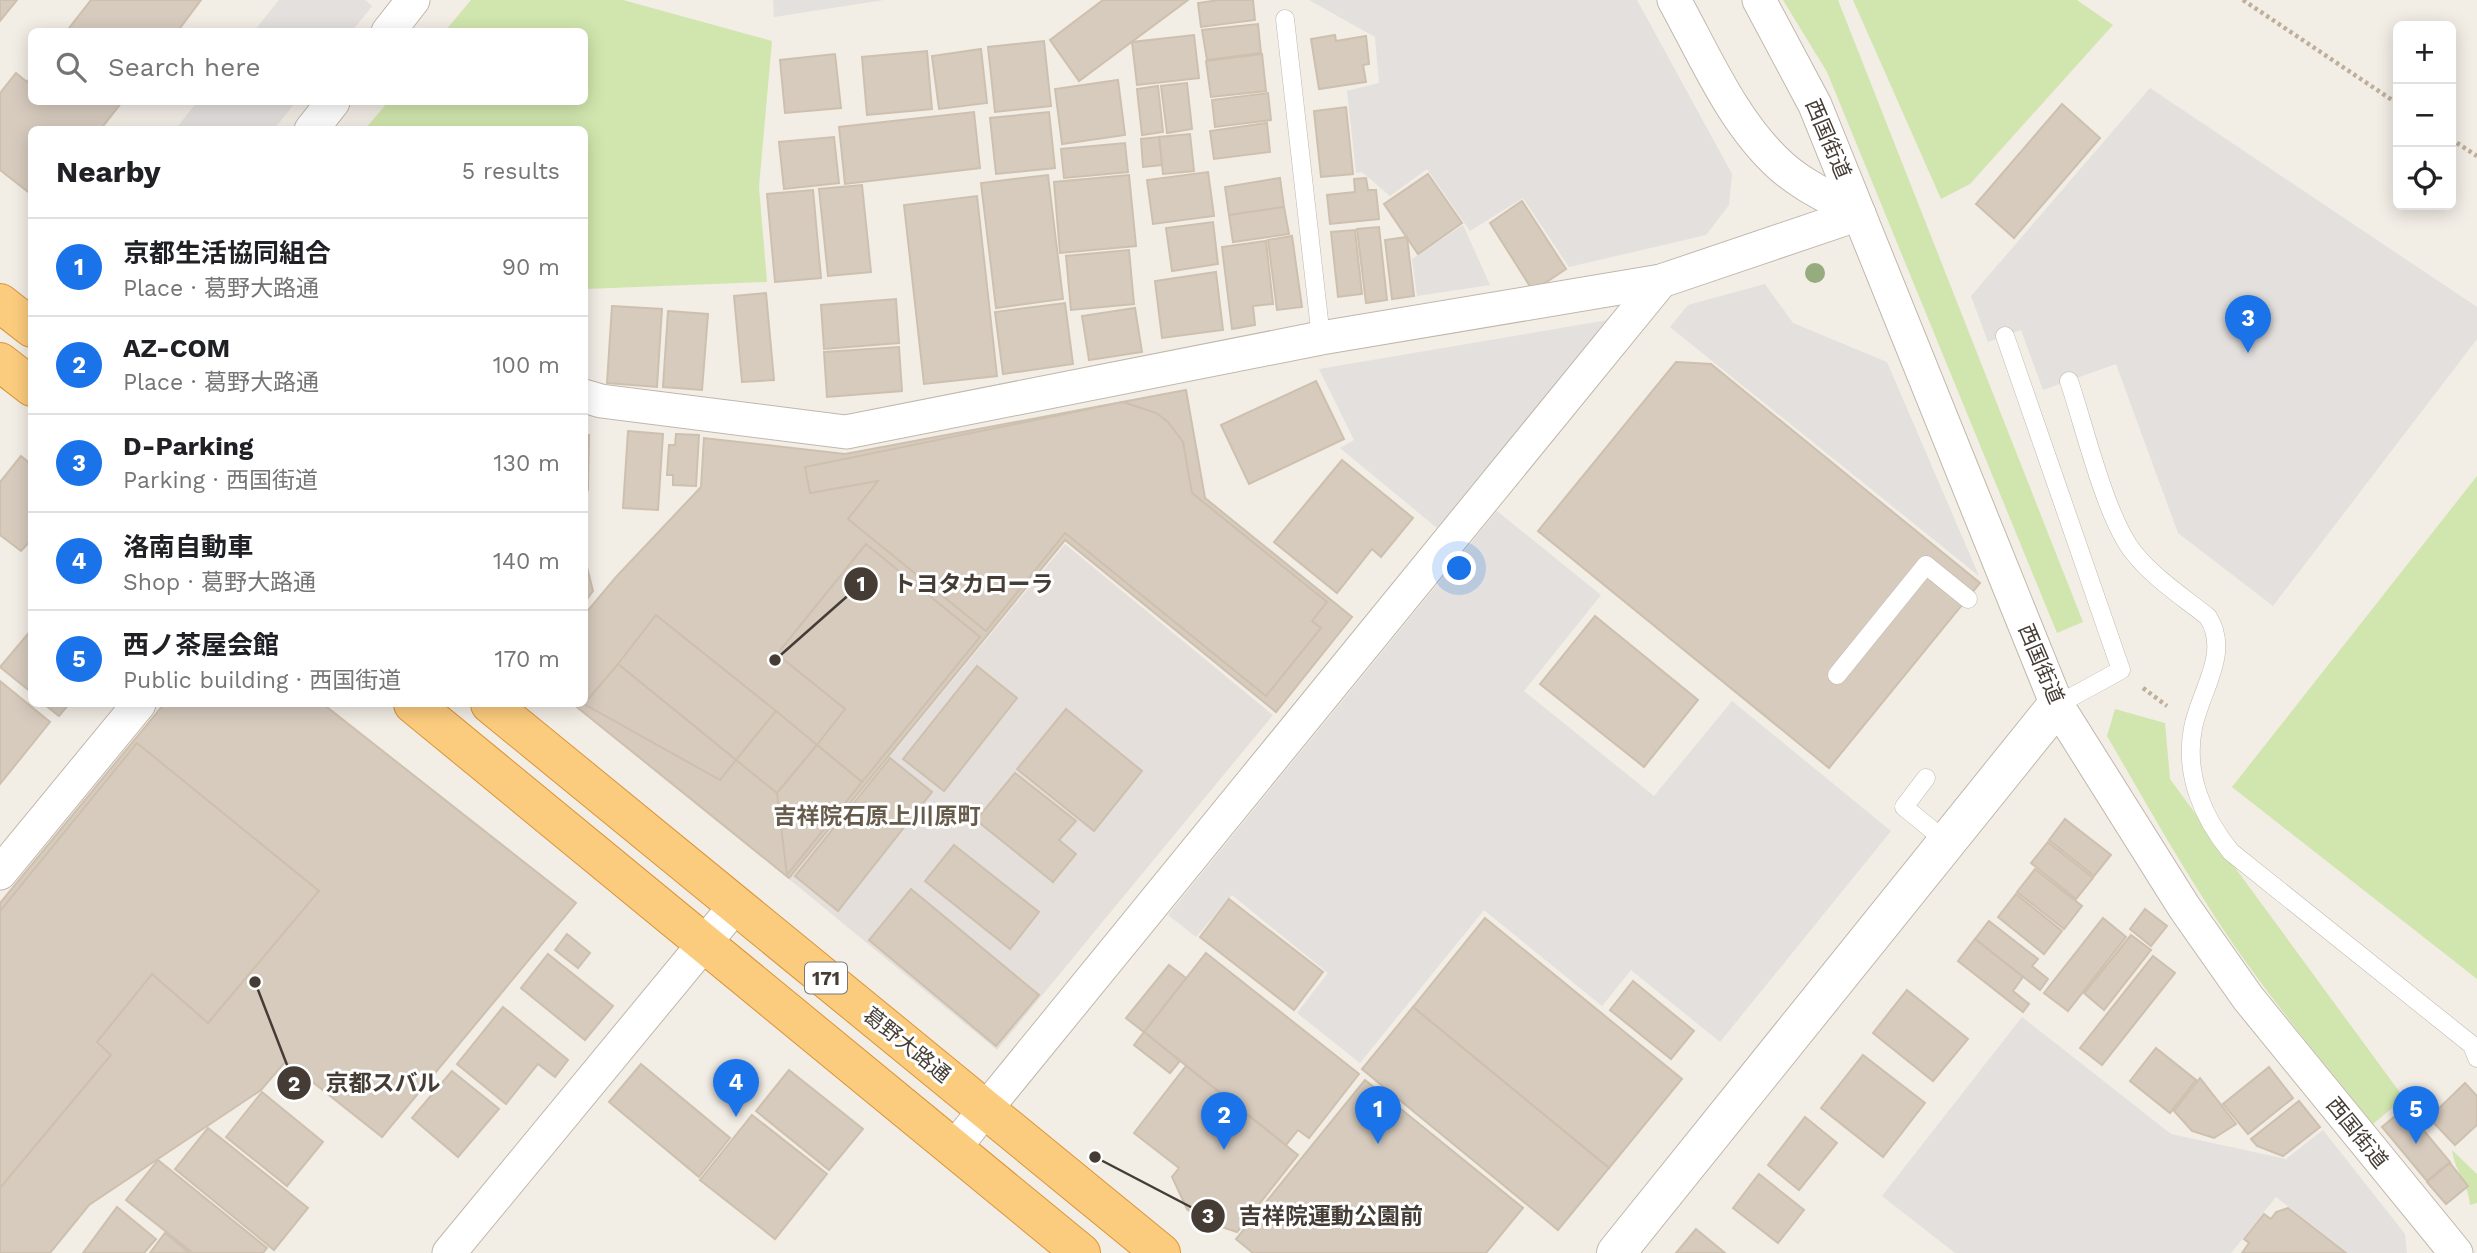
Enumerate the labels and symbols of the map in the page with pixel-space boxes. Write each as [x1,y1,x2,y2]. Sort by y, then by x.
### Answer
street label: 西国街道 [1801,95,1856,182]
pin: 3 [2225,295,2271,353]
your location [1442,551,1476,585]
callout: トヨタカローラ [843,562,1067,606]
text: 1 [856,571,866,596]
text: トヨタカローラ [893,571,1054,598]
street label: 西国街道 [2014,620,2069,707]
district label: 吉祥院石原上川原町 [774,803,981,830]
road number: 171 [805,962,847,994]
street label: 葛野大路通 [859,1002,956,1087]
pin: 4 [713,1059,759,1117]
callout: 京都スバル [277,1061,455,1105]
text: 京都スバル [326,1070,441,1097]
text: 2 [288,1071,300,1096]
pin: 1 [1355,1086,1401,1144]
pin: 5 [2393,1086,2439,1144]
pin: 2 [1201,1092,1247,1150]
street label: 西国街道 [2321,1092,2394,1173]
callout: 吉祥院運動公園前 [1190,1194,1437,1238]
text: 3 [1202,1203,1214,1228]
text: 吉祥院運動公園前 [1239,1203,1423,1230]

